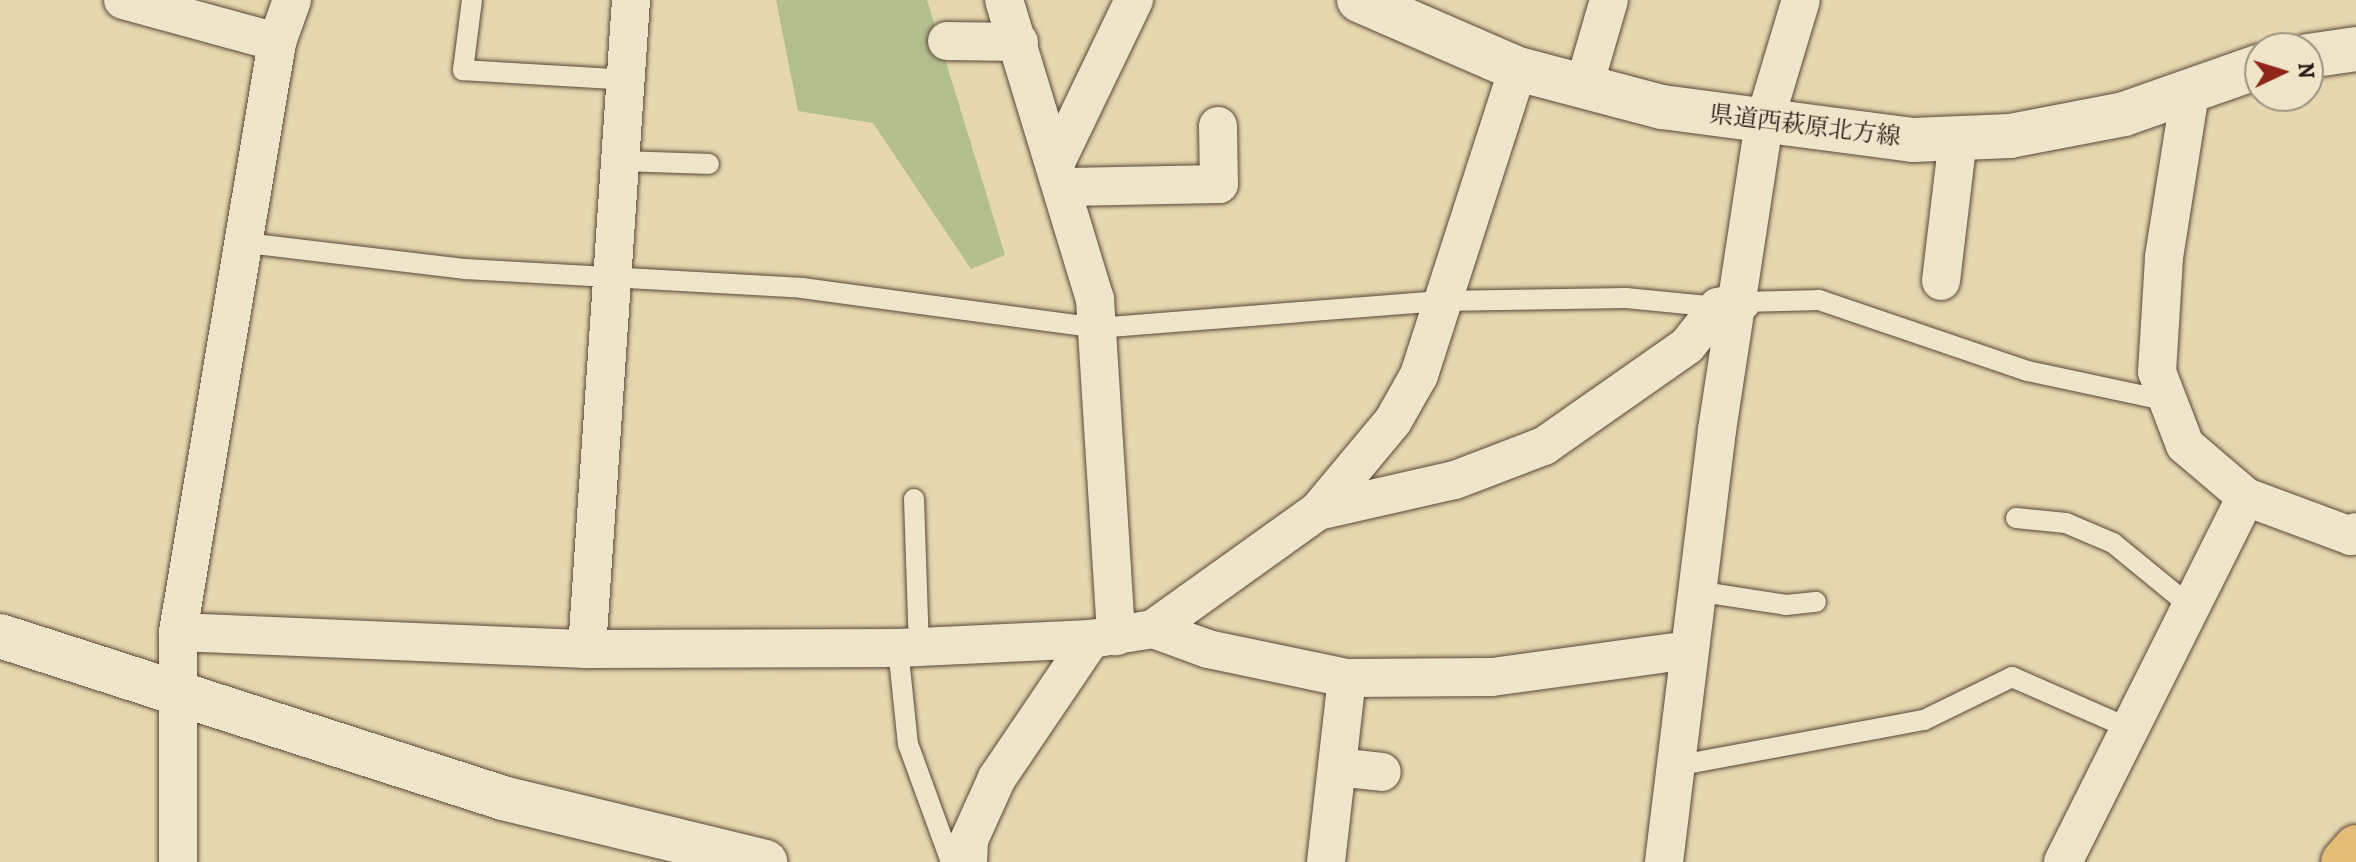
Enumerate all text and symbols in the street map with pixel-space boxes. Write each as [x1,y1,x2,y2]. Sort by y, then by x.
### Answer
north arrow [2244,32,2324,112]
text: N [2290,61,2321,80]
street label: 県道西萩原北方線 [1708,100,1902,152]

